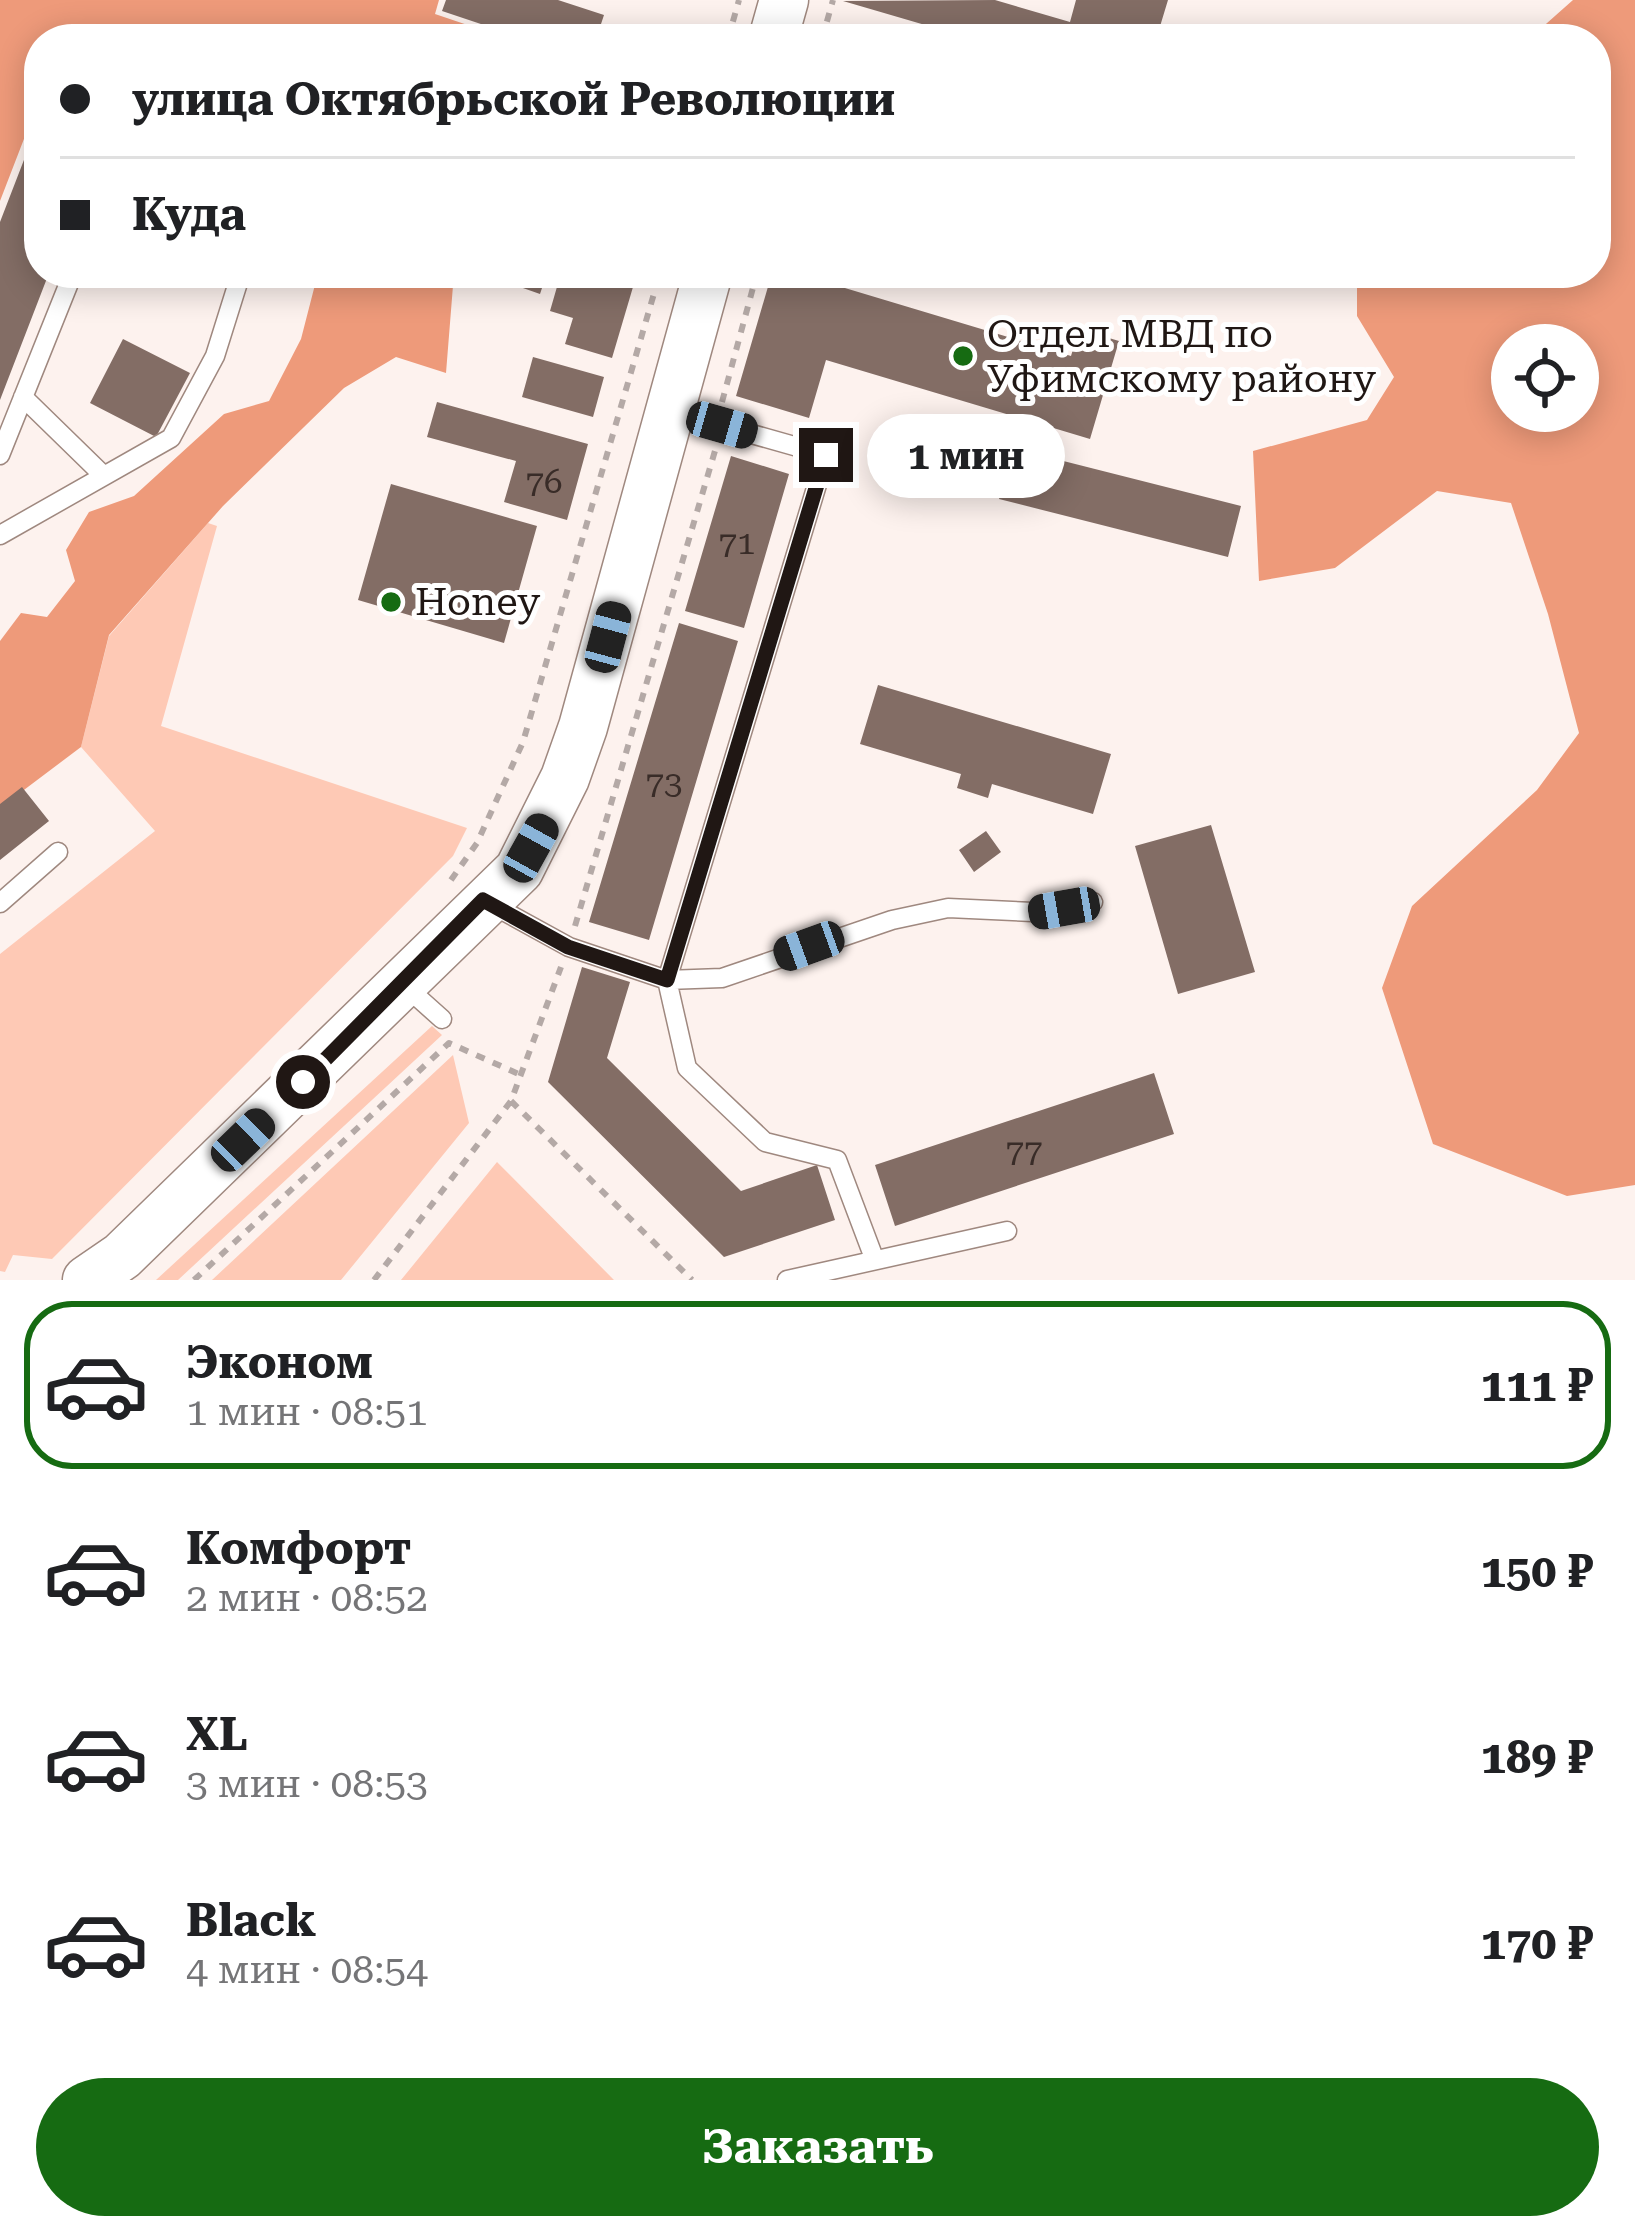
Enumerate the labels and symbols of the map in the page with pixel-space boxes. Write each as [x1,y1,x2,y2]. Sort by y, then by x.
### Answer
place label: Отдел МВД по Уфимскому району [987,311,1376,402]
marker: Отдел МВД по Уфимскому району [950,343,976,369]
car [682,398,762,452]
callout: 1 мин [868,413,1066,497]
route end [799,428,853,482]
house number: 76 [526,462,562,501]
house number: 71 [719,523,755,562]
place label: Honey [415,579,540,625]
marker: Honey [378,589,404,615]
car [581,598,635,676]
house number: 73 [646,763,682,802]
car [498,808,564,888]
car [1025,884,1103,932]
car [769,917,849,975]
route start [276,1055,330,1109]
car [205,1102,281,1178]
house number: 77 [1006,1131,1042,1170]

